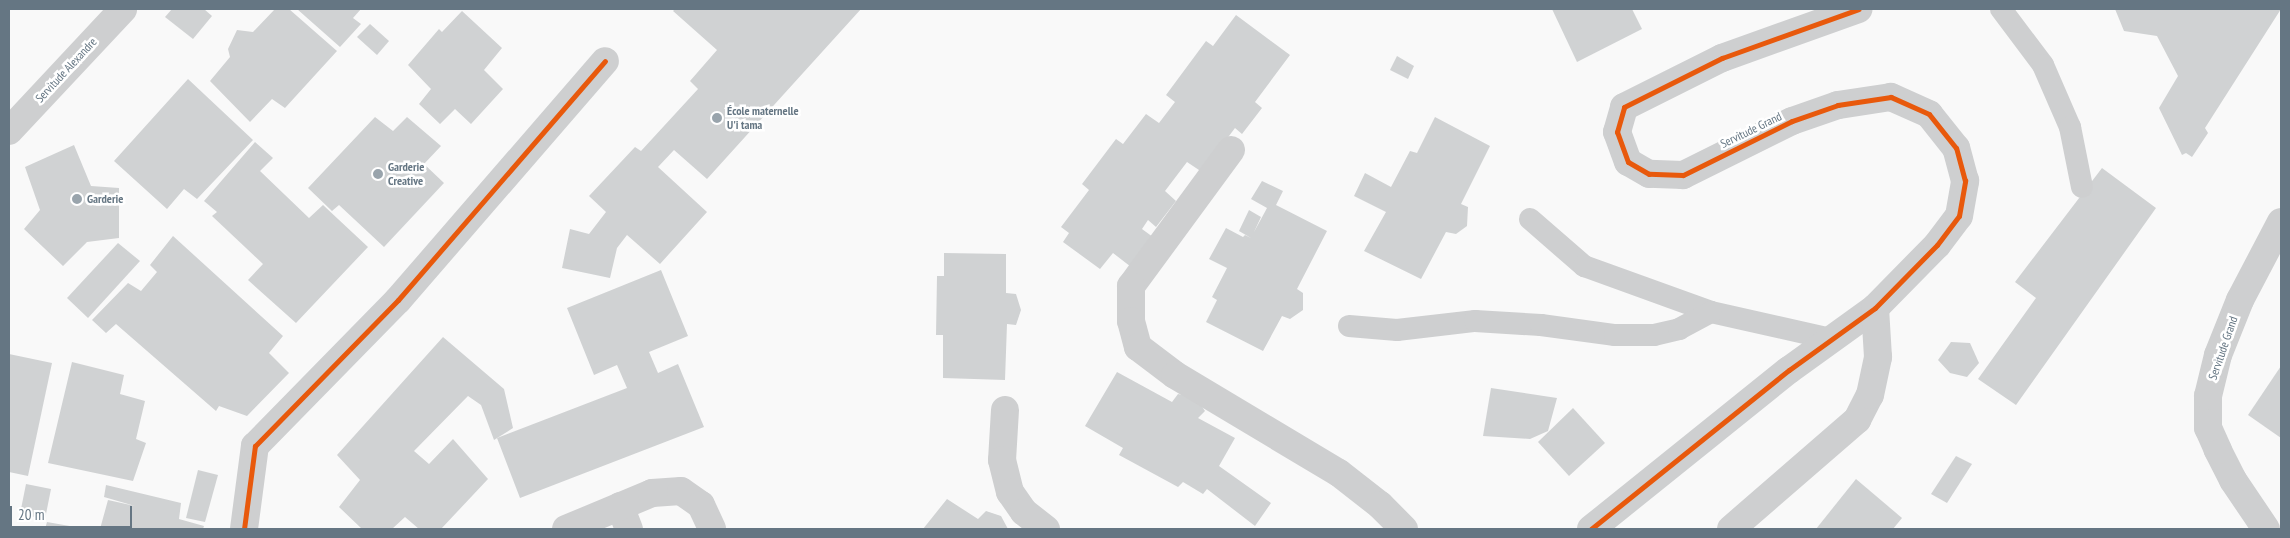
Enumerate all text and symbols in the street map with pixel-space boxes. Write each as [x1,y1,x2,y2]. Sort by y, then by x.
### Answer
street label: Servitude Alexandre [32,35,100,105]
place label: École maternelle U'i tama [727,104,799,132]
street label: Servitude Grand [1718,109,1784,151]
marker: École maternelle U'i tama [711,112,723,124]
place label: Garderie Creative [388,160,424,188]
marker: Garderie Creative [372,168,384,180]
place label: Garderie [87,192,123,206]
marker: Garderie [71,193,83,205]
street label: Servitude Grand [2205,314,2241,382]
scale bar [12,496,135,528]
text: 20 m [18,505,44,524]

